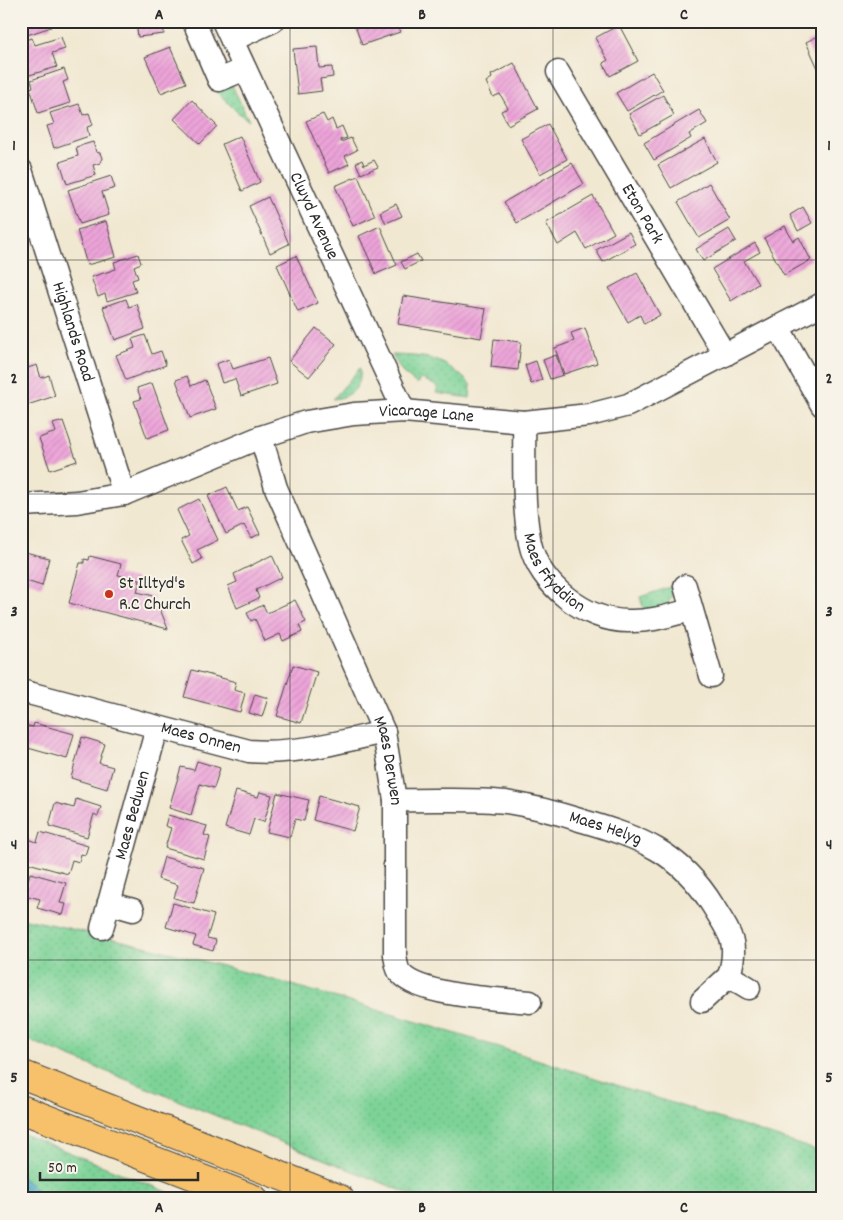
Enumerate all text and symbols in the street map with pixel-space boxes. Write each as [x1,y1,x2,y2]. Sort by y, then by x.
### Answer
text: A [155,4,164,27]
text: B [418,4,426,27]
text: C [680,4,688,27]
text: 1 [12,135,16,158]
text: 1 [827,135,831,158]
street label: Clwyd Avenue [282,168,345,264]
street label: Eton Park [614,179,669,249]
street label: Highlands Road [45,279,100,385]
text: 2 [11,368,18,391]
text: 2 [826,368,833,391]
street label: Vicarage Lane [379,398,475,430]
street label: Maes Ffyddion [516,531,590,620]
place label: St Illtyd's R.C Church [119,572,191,618]
marker: St Illtyd's R.C Church [103,588,115,600]
text: 3 [10,601,18,624]
text: 3 [825,601,833,624]
street label: Maes Derwen [366,712,408,805]
street label: Maes Onnen [158,716,244,761]
street label: Maes Bedwen [109,768,157,863]
street label: Maes Helyg [566,805,646,853]
text: 4 [11,834,17,857]
text: 4 [826,834,832,857]
text: 5 [10,1067,18,1090]
text: 5 [825,1067,833,1090]
scale bar [40,1150,198,1182]
text: 50 m [48,1158,77,1180]
text: A [155,1197,164,1220]
text: B [418,1197,426,1220]
text: C [680,1197,688,1220]

